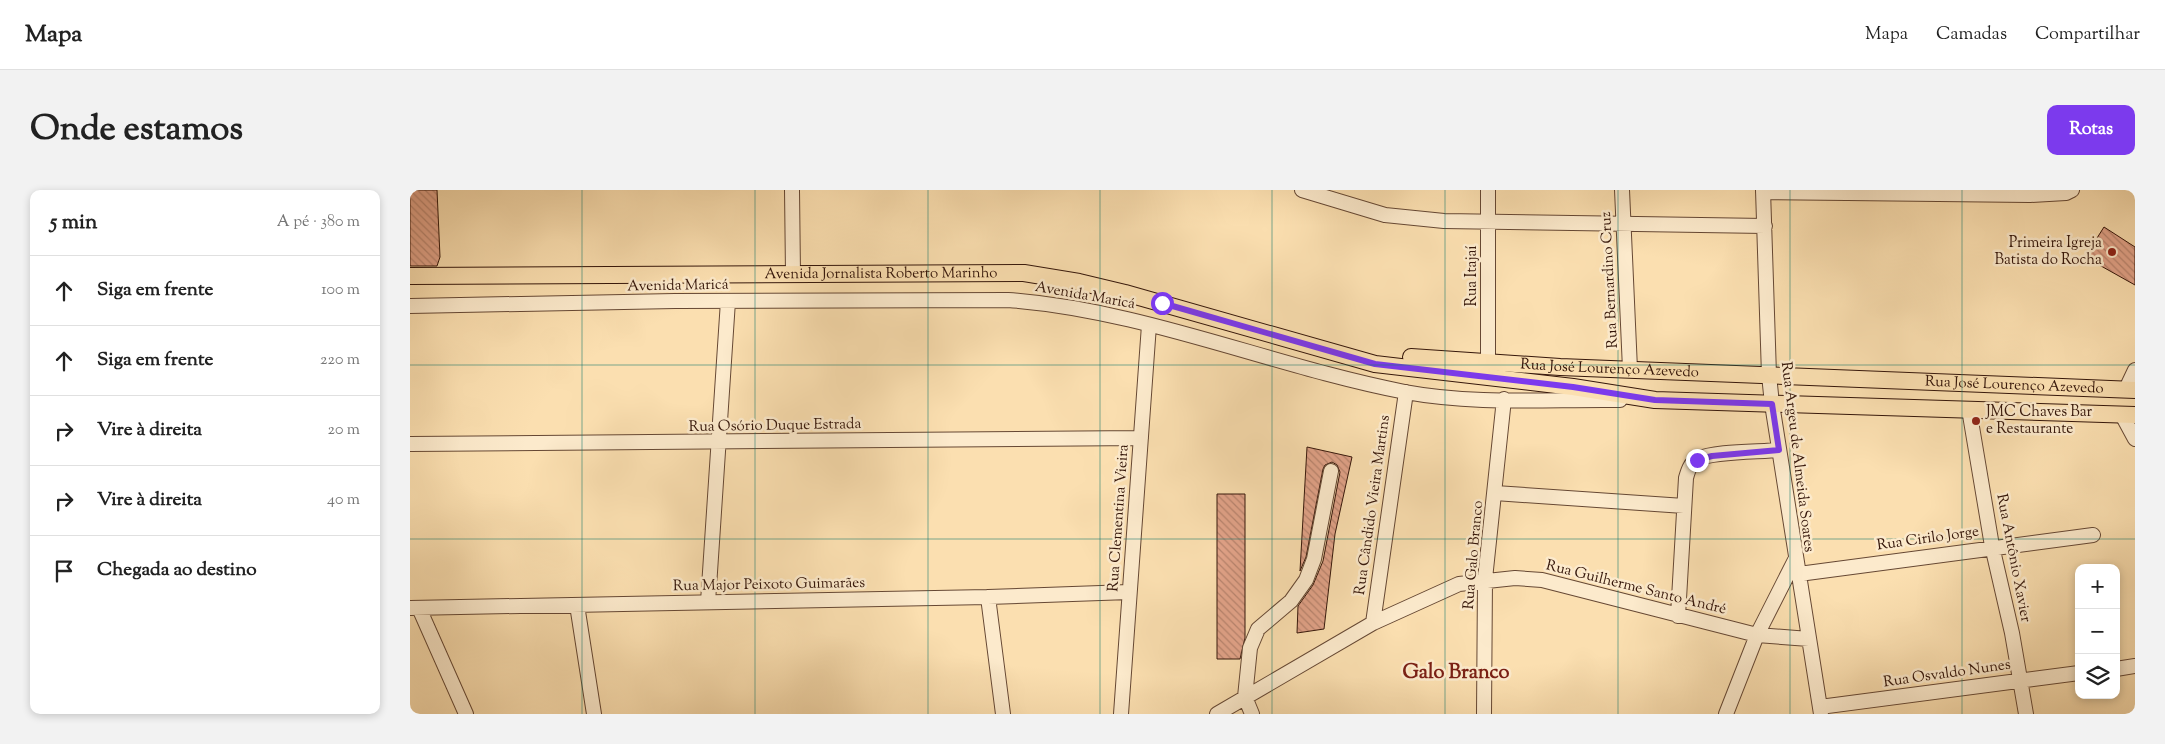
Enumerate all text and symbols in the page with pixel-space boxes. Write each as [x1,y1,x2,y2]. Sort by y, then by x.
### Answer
text: Mapa [25,18,82,52]
text: Mapa [1865,22,1908,48]
text: Camadas [1936,22,2007,48]
text: Compartilhar [2035,22,2140,48]
text: Onde estamos [30,105,243,156]
button: Rotas [2047,105,2135,155]
text: 5 min [50,208,97,238]
text: A pé · 380 m [277,211,360,234]
street label: Rua Bernardino Cruz [1596,211,1624,349]
place label: Primeira Igreja Batista do Rocha [1995,233,2102,271]
street label: Rua Itajaí [1462,245,1483,307]
marker: Primeira Igreja Batista do Rocha [2106,246,2118,258]
street label: Avenida Jornalista Roberto Marinho [764,263,998,285]
street label: Avenida Maricá [627,275,729,297]
icon: ahead [50,277,78,305]
text: Siga em frente [97,277,213,304]
street label: Avenida Maricá [1033,277,1137,315]
text: 100 m [321,279,360,302]
route start [1151,292,1174,315]
icon: ahead [50,347,78,375]
text: Siga em frente [97,347,213,374]
text: 220 m [320,349,360,372]
street label: Rua José Lourenço Azevedo [1520,354,1699,383]
street label: Rua Argeu de Almeida Soares [1775,360,1819,554]
street label: Rua José Lourenço Azevedo [1925,371,2104,399]
place label: JMC Chaves Bar e Restaurante [1985,402,2092,440]
street label: Rua Osório Duque Estrada [689,414,862,438]
street label: Rua Cândido Vieira Martins [1350,414,1396,596]
marker: JMC Chaves Bar e Restaurante [1970,415,1982,427]
icon: right [50,417,78,445]
text: Vire à direita [97,417,202,444]
text: 20 m [327,419,360,442]
street label: Rua Clementina Vieira [1103,444,1135,592]
route end [1686,449,1709,472]
icon: right [50,487,78,515]
text: Vire à direita [97,487,202,514]
text: 40 m [327,489,360,512]
street label: Rua Antônio Xavier [1990,492,2036,624]
street label: Rua Galo Branco [1459,500,1489,610]
street label: Rua Cirilo Jorge [1876,521,1980,557]
street label: Rua Guilherme Santo André [1544,555,1728,621]
icon: arrive [50,557,78,585]
text: Chegada ao destino [97,557,257,584]
map controls [2075,564,2120,699]
button: + [2075,564,2120,609]
street label: Rua Major Peixoto Guimarães [673,573,865,597]
button: − [2075,609,2120,654]
button: layers [2075,654,2120,699]
street label: Rua Osvaldo Nunes [1882,655,2012,693]
district label: Galo Branco [1402,659,1510,688]

